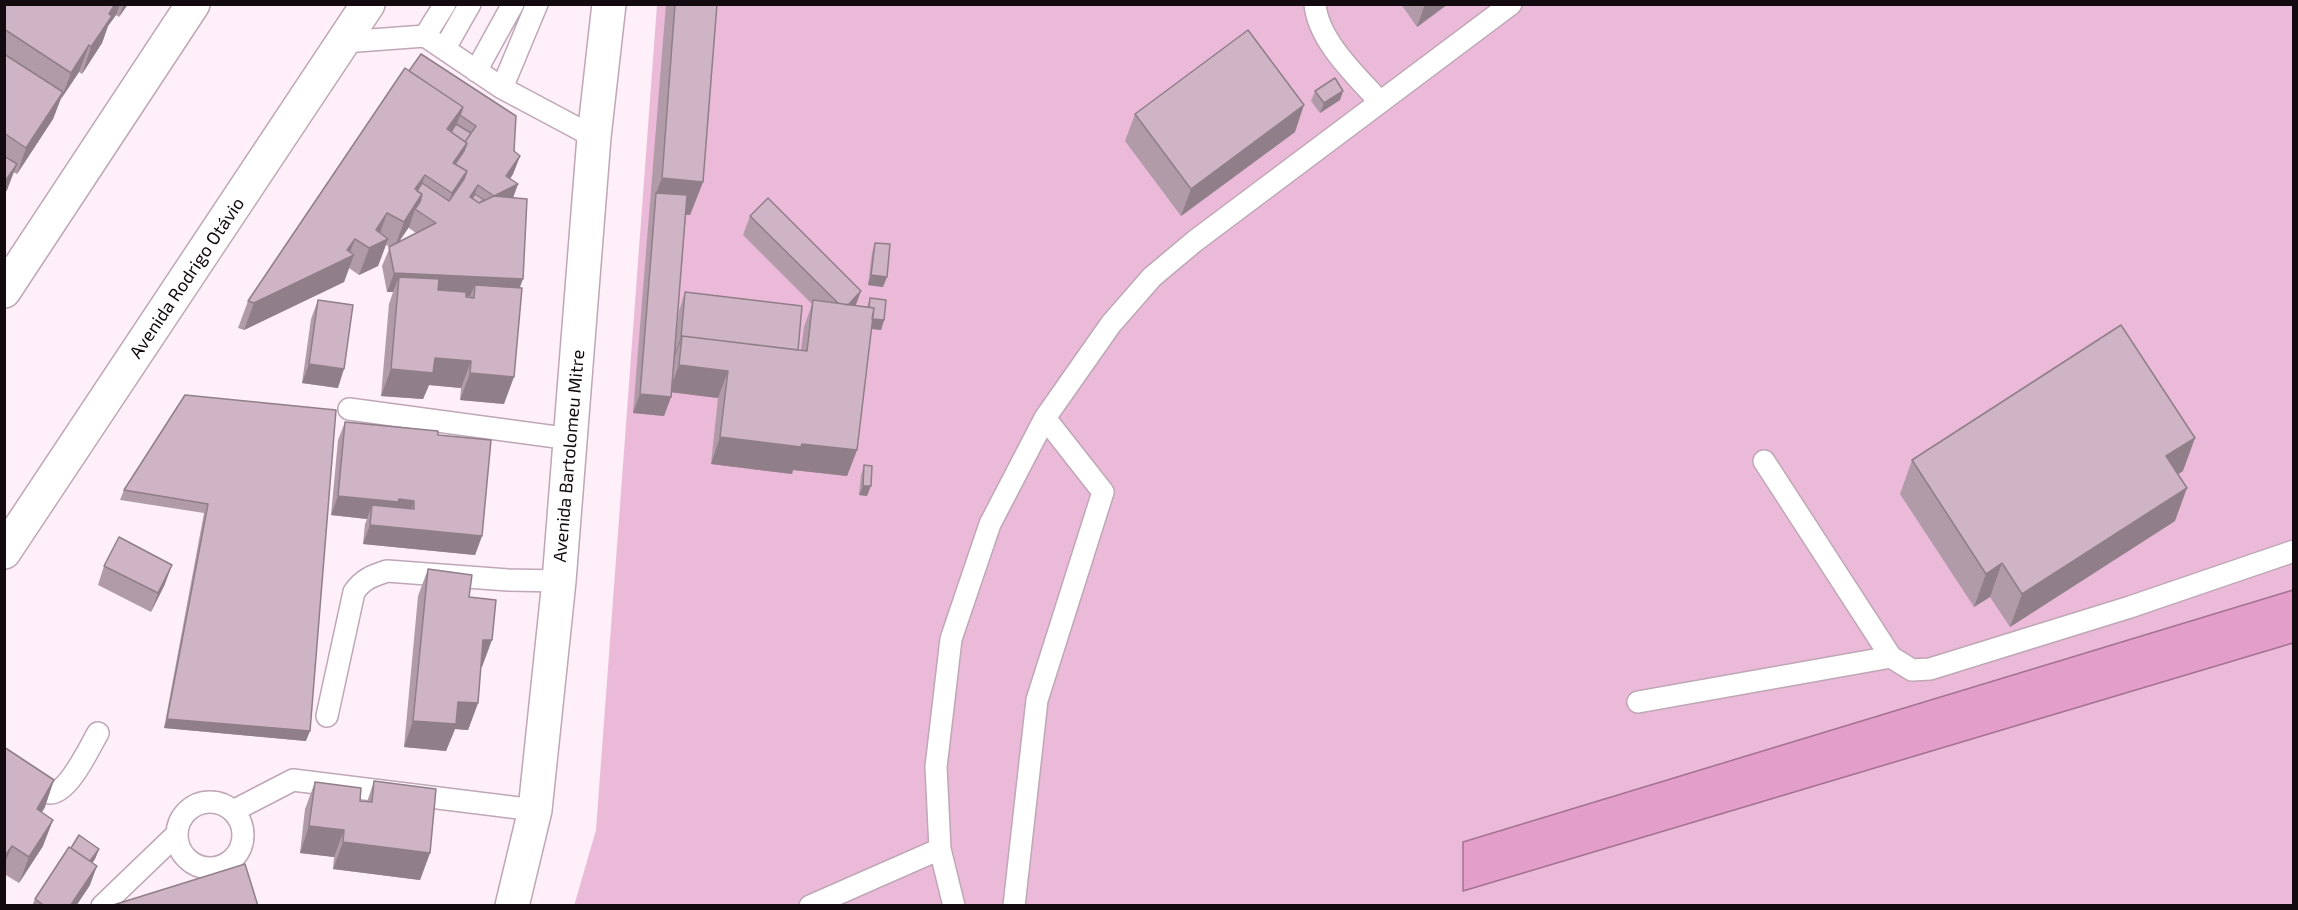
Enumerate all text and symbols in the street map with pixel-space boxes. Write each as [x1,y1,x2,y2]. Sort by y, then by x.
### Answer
street label: Avenida Rodrigo Otávio [125,193,249,363]
street label: Avenida Bartolomeu Mitre [549,349,589,563]

